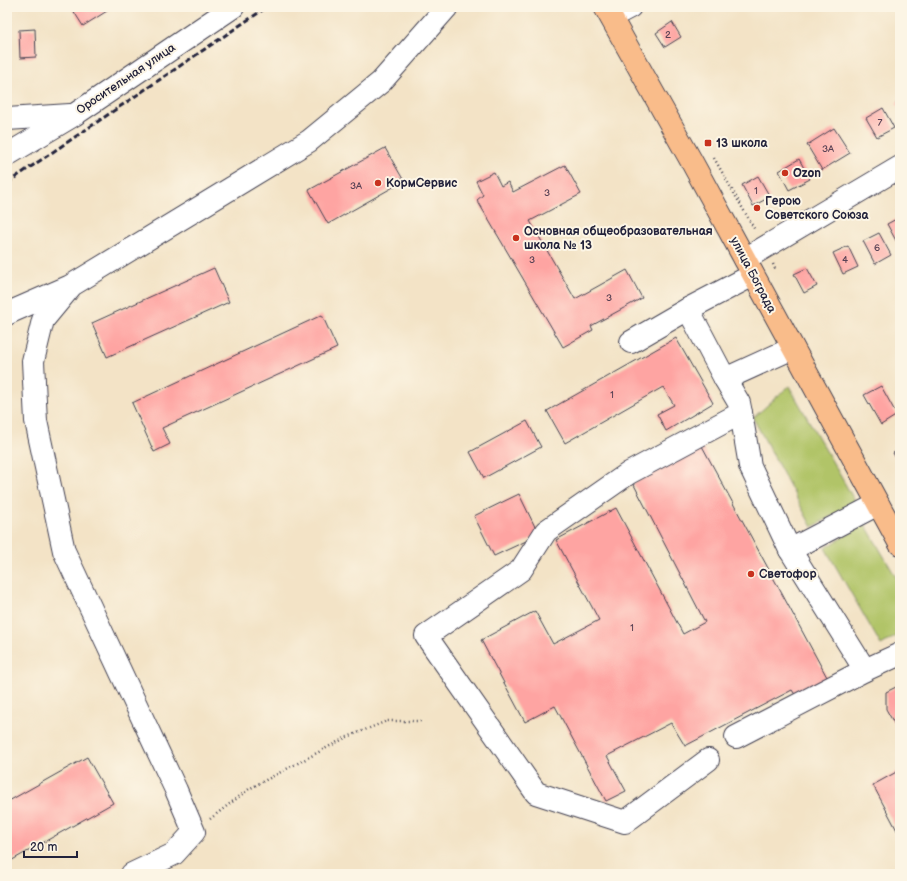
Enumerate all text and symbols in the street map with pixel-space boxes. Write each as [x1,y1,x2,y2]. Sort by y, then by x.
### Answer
house number: 2 [665,29,671,41]
street label: Оросительная улица [74,40,178,118]
house number: 7 [878,117,883,129]
place label: 13 школа [716,136,768,151]
marker: 13 школа [703,138,713,148]
house number: 3А [822,143,835,155]
place label: Ozon [793,166,821,181]
marker: Ozon [780,168,790,178]
place label: КормСервис [386,176,457,191]
marker: КормСервис [373,178,383,188]
house number: 3А [350,180,363,192]
house number: 1 [754,185,758,197]
house number: 3 [544,187,550,199]
place label: Герою Советского Союза [765,194,869,223]
marker: Герою Советского Союза [752,203,762,213]
place label: Основная общеобразовательная школа № 13 [524,224,713,253]
marker: Основная общеобразовательная школа № 13 [511,233,521,243]
street label: улица Бограда [727,234,779,316]
house number: 6 [874,242,880,254]
house number: 3 [529,254,535,266]
house number: 4 [842,254,848,266]
house number: 3 [606,292,612,304]
house number: 1 [610,389,614,401]
place label: Светофор [759,567,817,582]
marker: Светофор [746,569,756,579]
house number: 1 [630,622,634,634]
scale bar [24,833,77,859]
text: 20 m [30,840,57,855]

